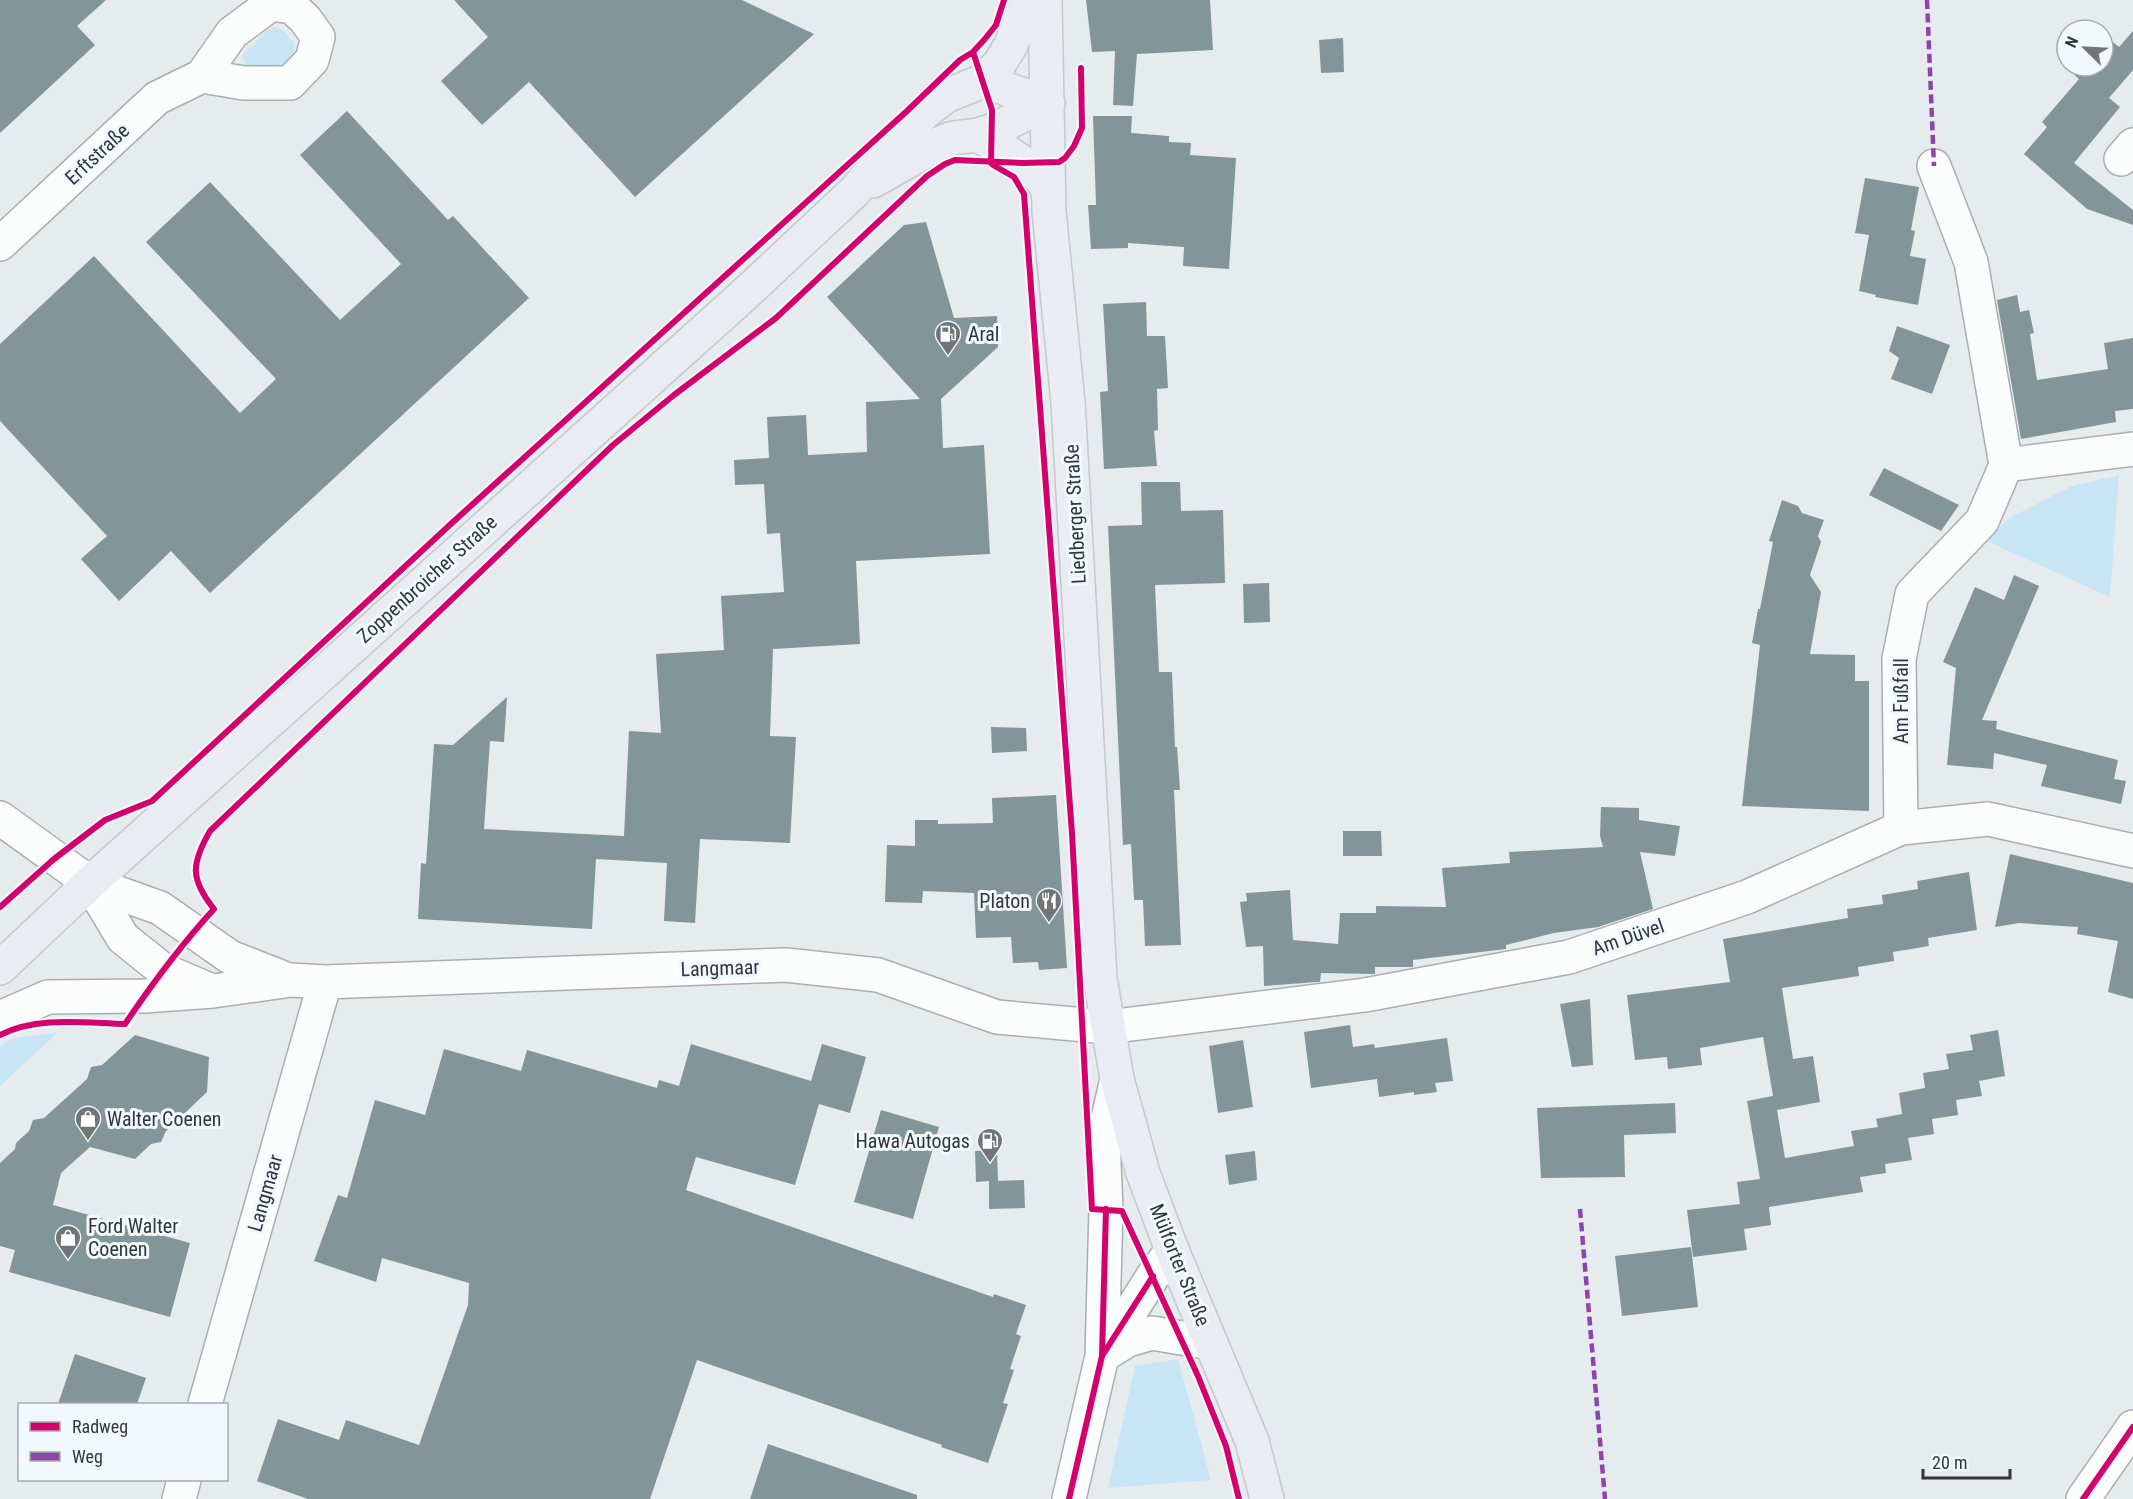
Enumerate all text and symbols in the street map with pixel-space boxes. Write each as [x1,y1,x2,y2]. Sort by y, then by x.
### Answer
north arrow [2055,18,2115,78]
text: N [2061,34,2082,50]
street label: Erftstraße [60,118,134,190]
fuel station icon: Aral [933,319,963,357]
place label: Aral [968,322,999,346]
street label: Liedberger Straße [1059,444,1091,584]
street label: Zoppenbroicher Straße [352,510,502,648]
street label: Am Fußfall [1889,658,1913,744]
restaurant icon: Platon [1034,886,1064,924]
place label: Platon [979,889,1030,913]
street label: Am Düvel [1589,913,1667,961]
street label: Langmaar [680,955,760,981]
shop icon: Walter Coenen [73,1104,103,1142]
place label: Walter Coenen [107,1107,222,1131]
fuel station icon: Hawa Autogas [975,1126,1005,1164]
place label: Hawa Autogas [855,1129,970,1153]
street label: Langmaar [243,1152,287,1234]
street label: Mülforter Straße [1145,1200,1215,1330]
place label: Ford Walter Coenen [88,1214,178,1261]
shop icon: Ford Walter Coenen [53,1223,83,1261]
legend [18,1403,228,1481]
text: Radweg [72,1416,128,1437]
scale bar [1923,1442,2010,1480]
text: Weg [72,1446,103,1467]
text: 20 m [1932,1452,1967,1473]

